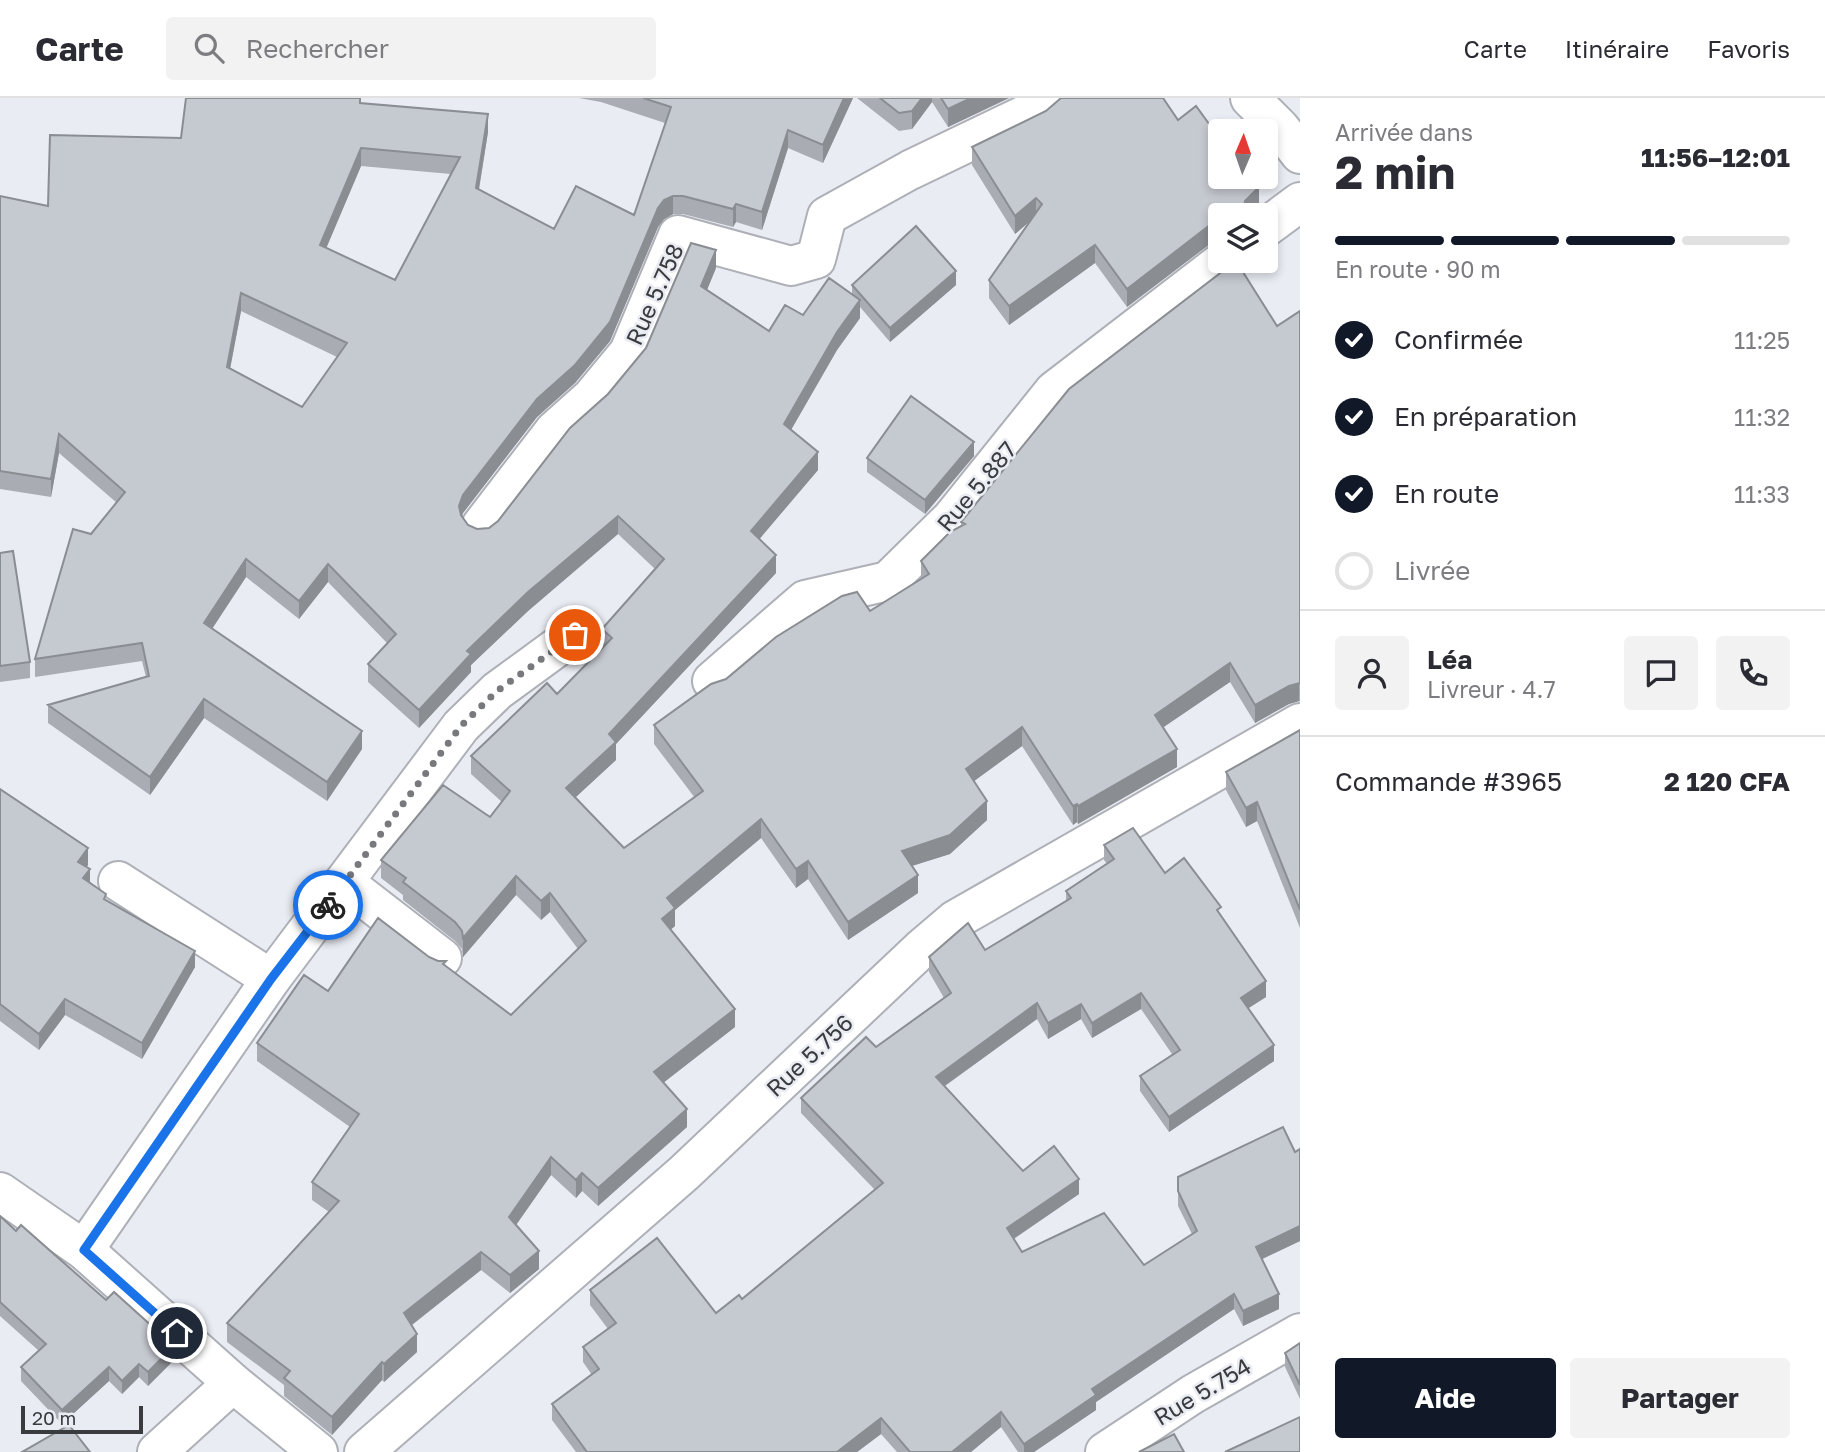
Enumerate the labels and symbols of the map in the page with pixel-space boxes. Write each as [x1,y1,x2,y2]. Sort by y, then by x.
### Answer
north arrow [1208,119,1278,189]
street label: Rue 5.758 [619,239,689,349]
street label: Rue 5.887 [930,435,1022,537]
pin [545,605,605,665]
courier [293,870,363,940]
street label: Rue 5.756 [760,1008,858,1102]
pin [147,1303,207,1363]
street label: Rue 5.754 [1149,1351,1255,1431]
scale bar [21,1403,144,1435]

